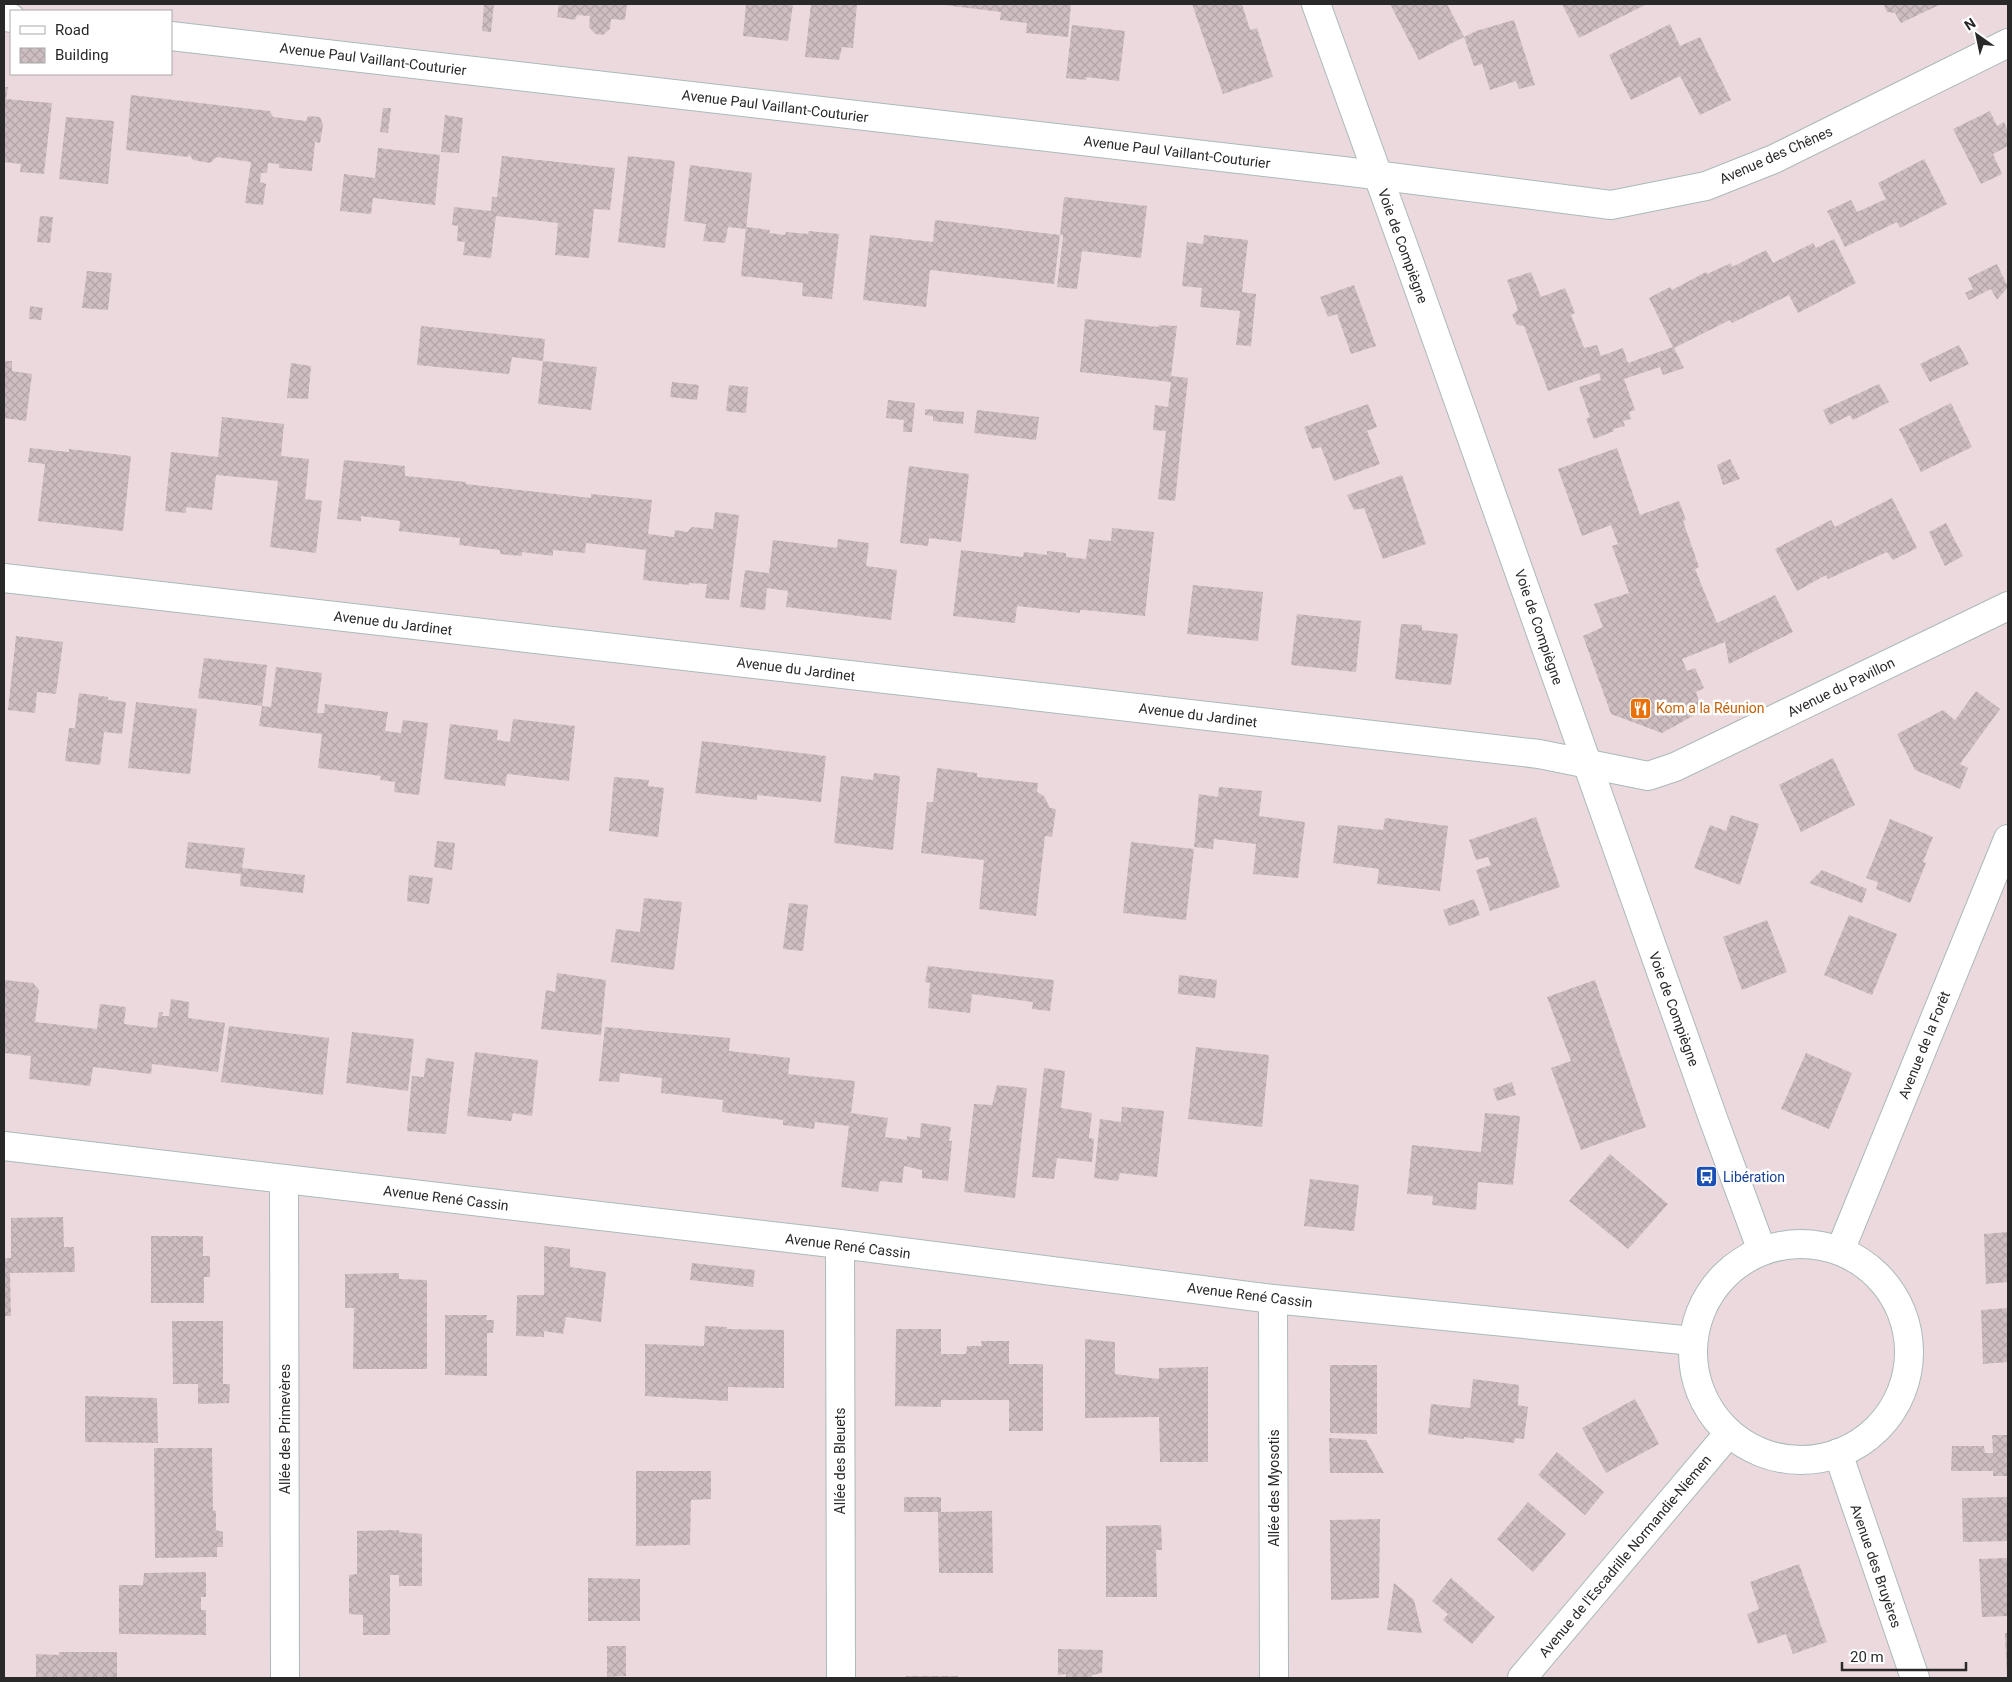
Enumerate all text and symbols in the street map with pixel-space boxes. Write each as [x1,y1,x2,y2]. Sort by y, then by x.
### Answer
legend [10,10,172,75]
north arrow [1952,10,2002,60]
text: N [1961,15,1978,34]
text: Road [55,21,89,39]
street label: Avenue Paul Vaillant-Couturier [279,40,467,78]
text: Building [55,46,109,64]
street label: Avenue Paul Vaillant-Couturier [681,87,869,125]
street label: Avenue des Chênes [1717,123,1835,187]
street label: Avenue Paul Vaillant-Couturier [1083,133,1271,171]
street label: Voie de Compiègne [1375,187,1431,305]
street label: Voie de Compiègne [1512,567,1566,687]
street label: Avenue du Jardinet [333,608,454,638]
street label: Avenue du Jardinet [736,654,857,684]
street label: Avenue du Pavillon [1785,654,1897,720]
restaurant icon: Kom a la Réunion [1628,696,1652,720]
street label: Avenue du Jardinet [1138,700,1259,730]
place label: Kom a la Réunion [1656,700,1765,716]
street label: Voie de Compiègne [1646,950,1702,1068]
street label: Avenue de la Forêt [1895,988,1953,1101]
bus stop icon: Libération [1695,1165,1719,1189]
place label: Libération [1723,1169,1785,1185]
street label: Avenue René Cassin [382,1182,510,1214]
street label: Avenue René Cassin [784,1230,912,1262]
street label: Avenue René Cassin [1186,1279,1314,1311]
street label: Allée des Primevères [277,1364,293,1494]
street label: Allée des Bleuets [832,1408,848,1514]
street label: Allée des Myosotis [1266,1429,1282,1547]
street label: Avenue de l'Escadrille Normandie-Niemen [1536,1452,1714,1660]
street label: Avenue des Bruyères [1847,1502,1905,1630]
scale bar [1842,1640,1966,1672]
text: 20 m [1850,1648,1884,1666]

